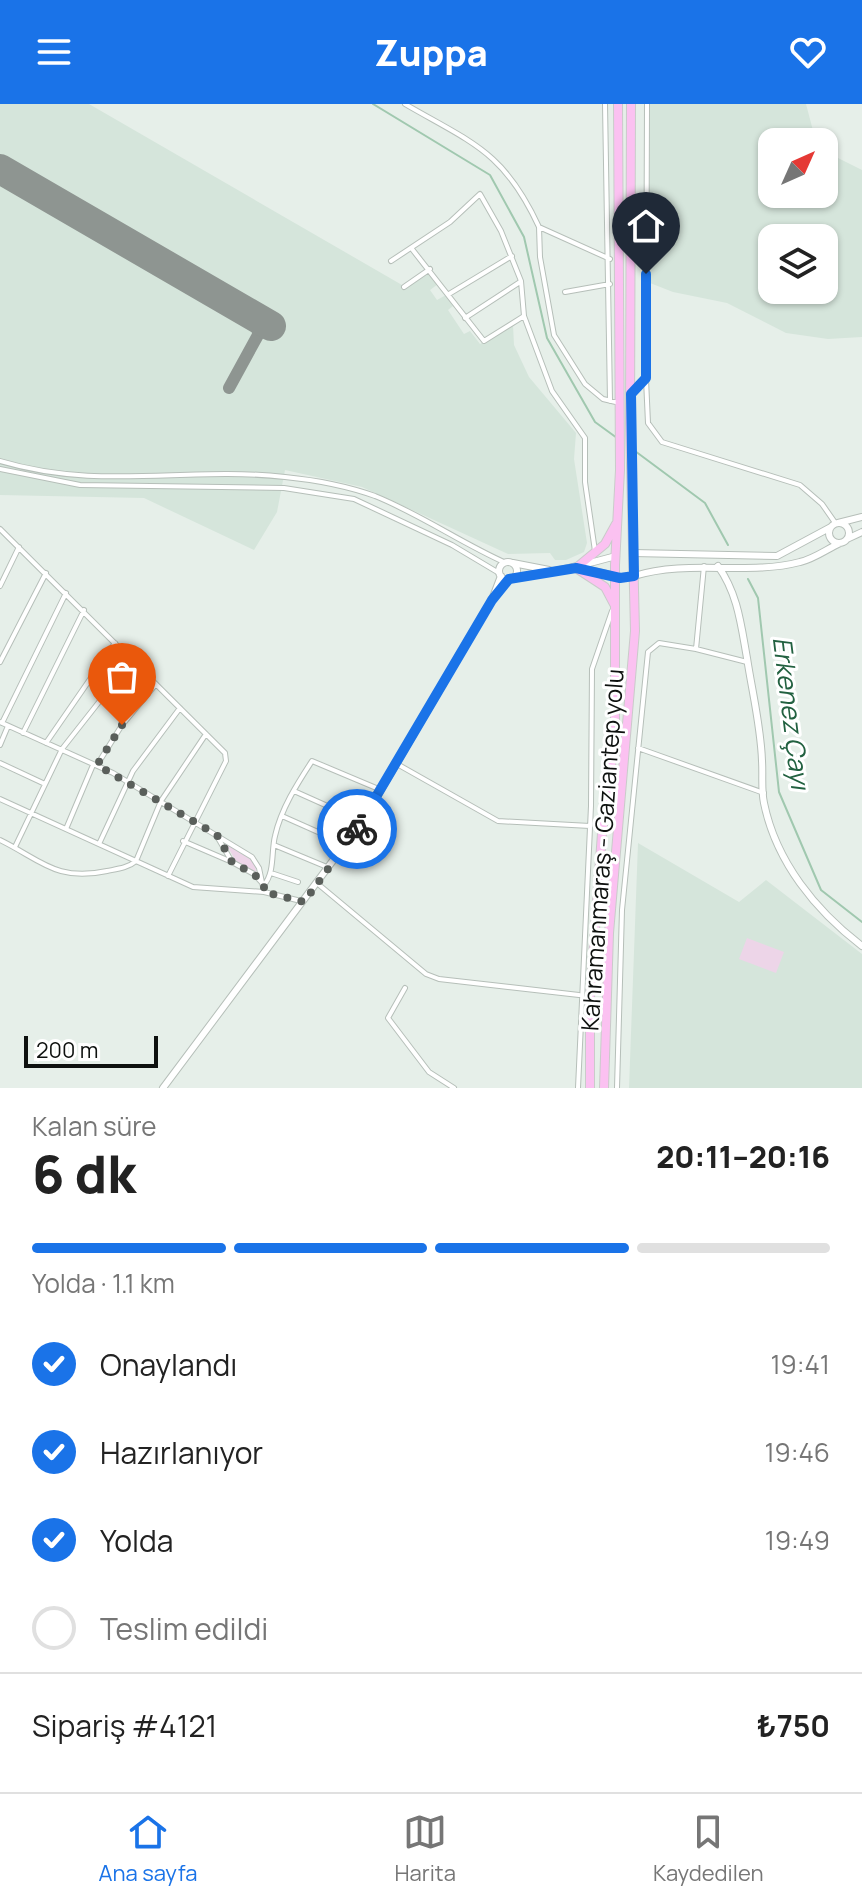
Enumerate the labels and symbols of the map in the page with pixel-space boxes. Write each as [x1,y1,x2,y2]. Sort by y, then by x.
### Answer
north arrow [758,128,838,208]
pin [612,192,680,274]
water label: Erkenez Çayı [765,635,819,793]
pin [88,643,156,725]
street label: Kahramanmaraş - Gaziantep yolu [572,668,631,1032]
courier [317,789,397,869]
scale bar [24,1032,158,1068]

